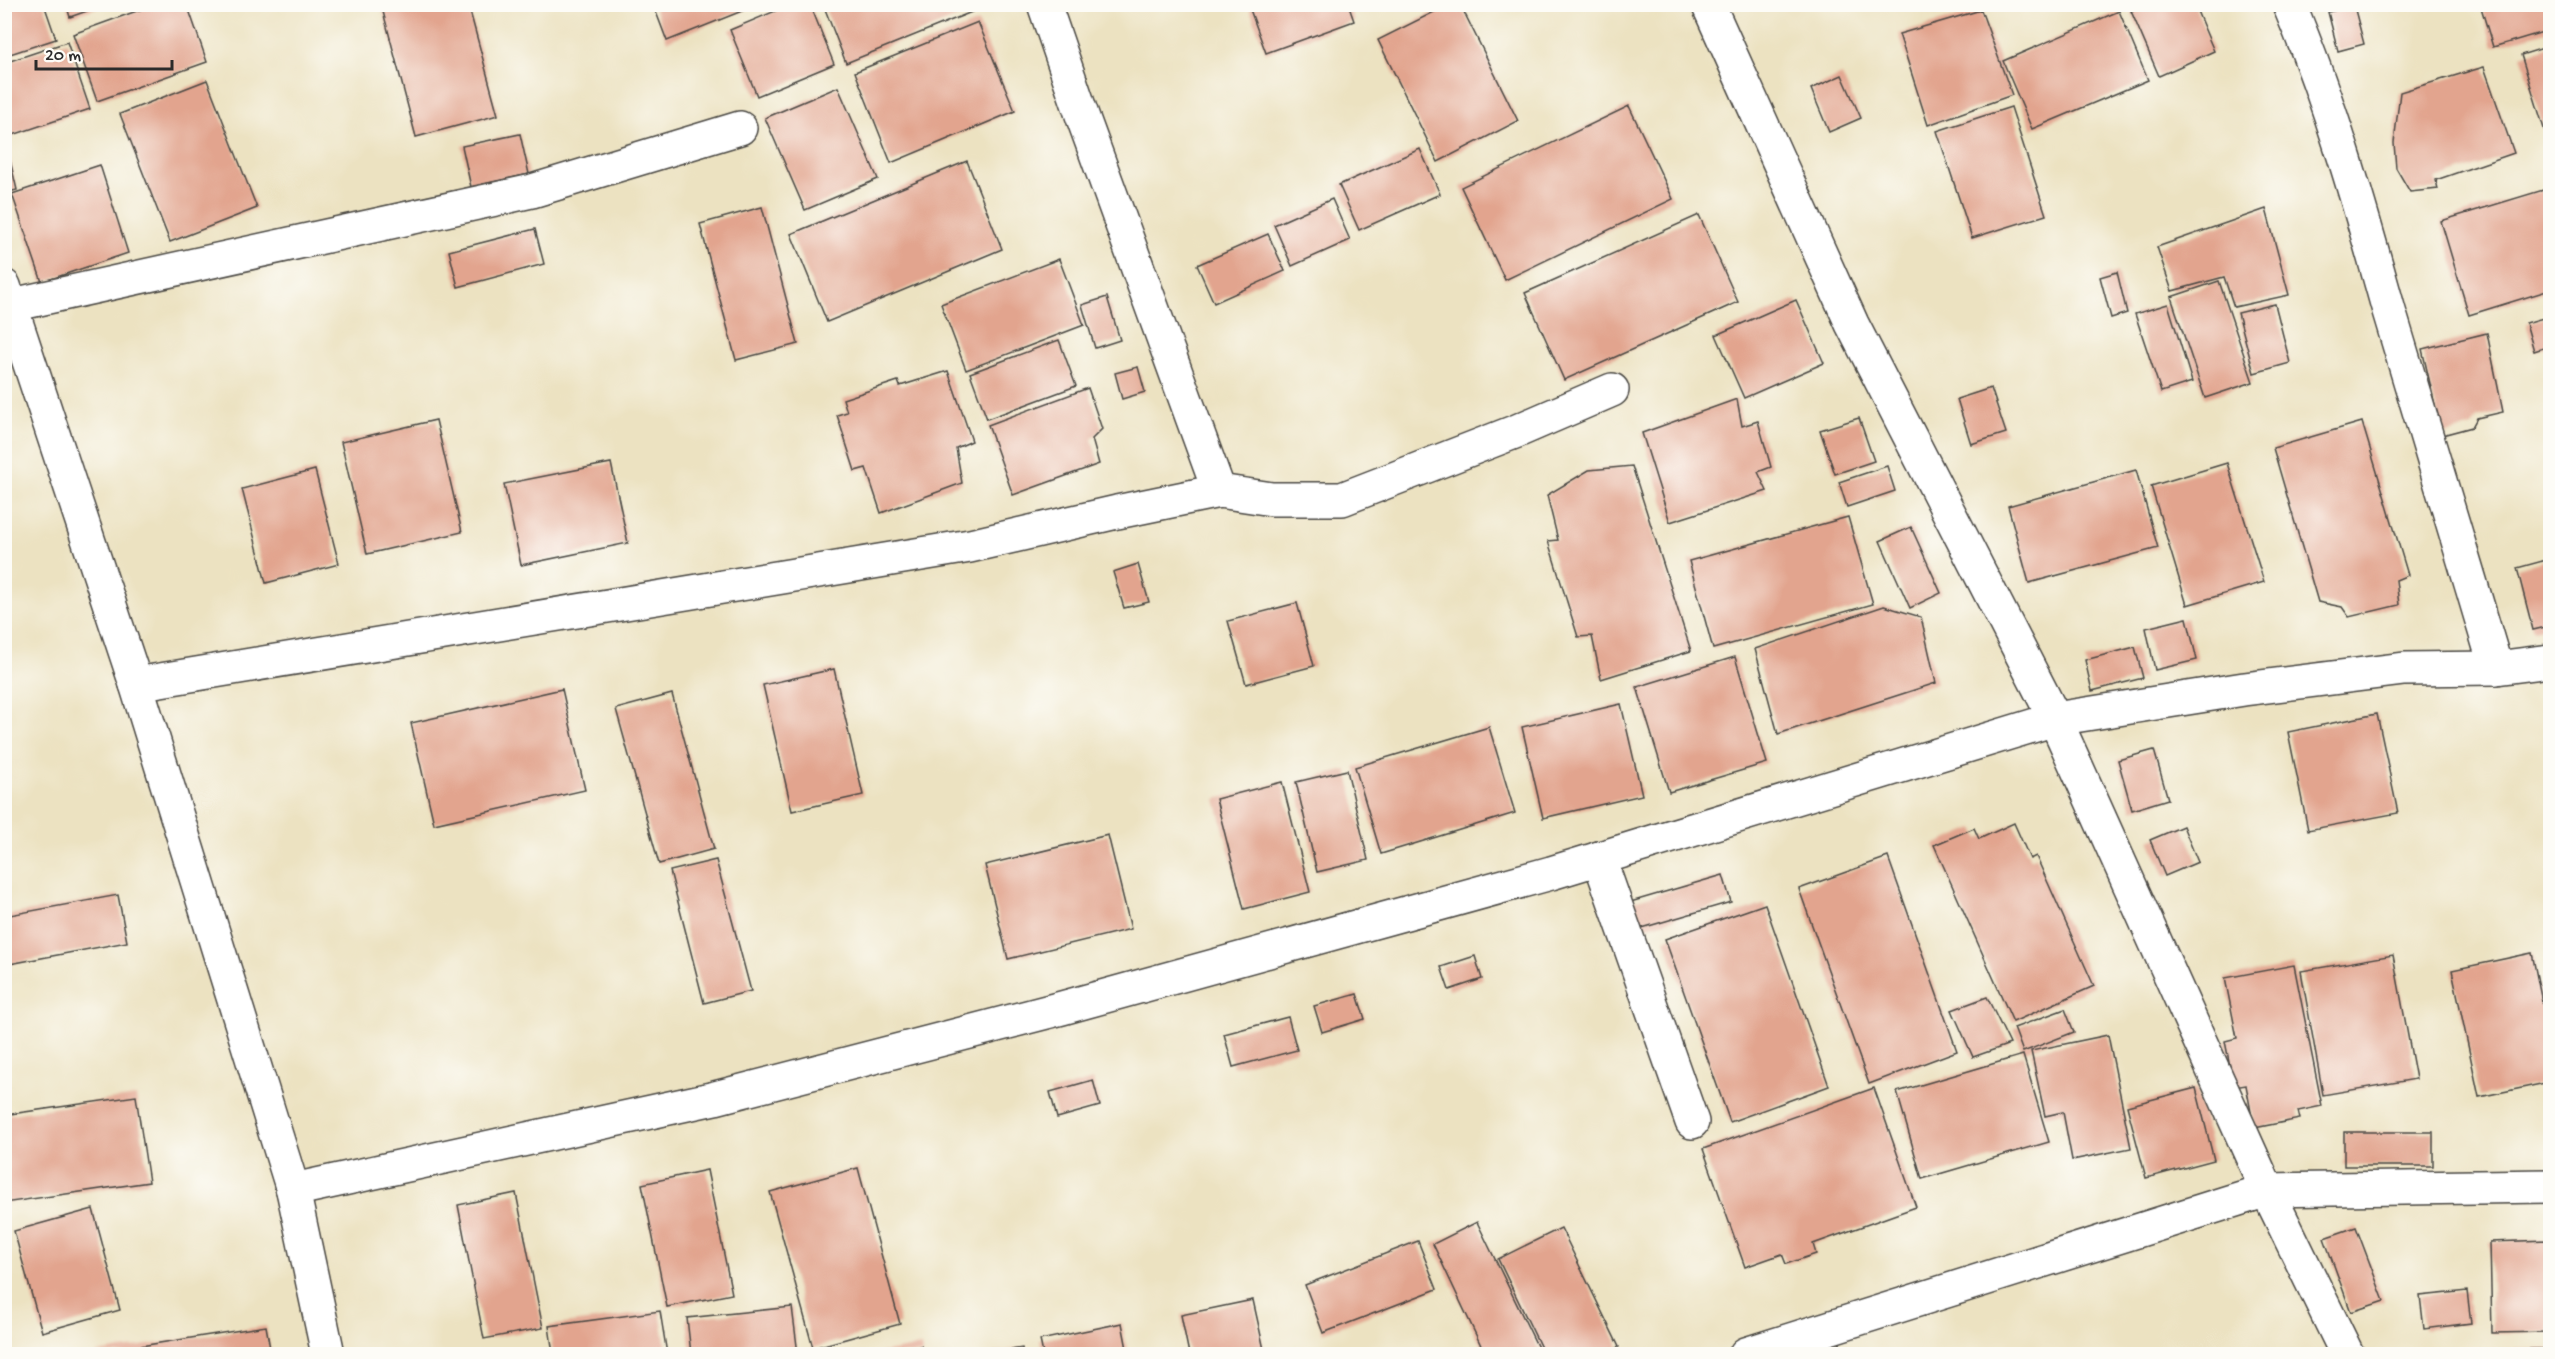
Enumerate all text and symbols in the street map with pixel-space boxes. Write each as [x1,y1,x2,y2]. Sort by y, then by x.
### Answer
scale bar [36,33,172,71]
text: 20 m [45,46,81,67]

